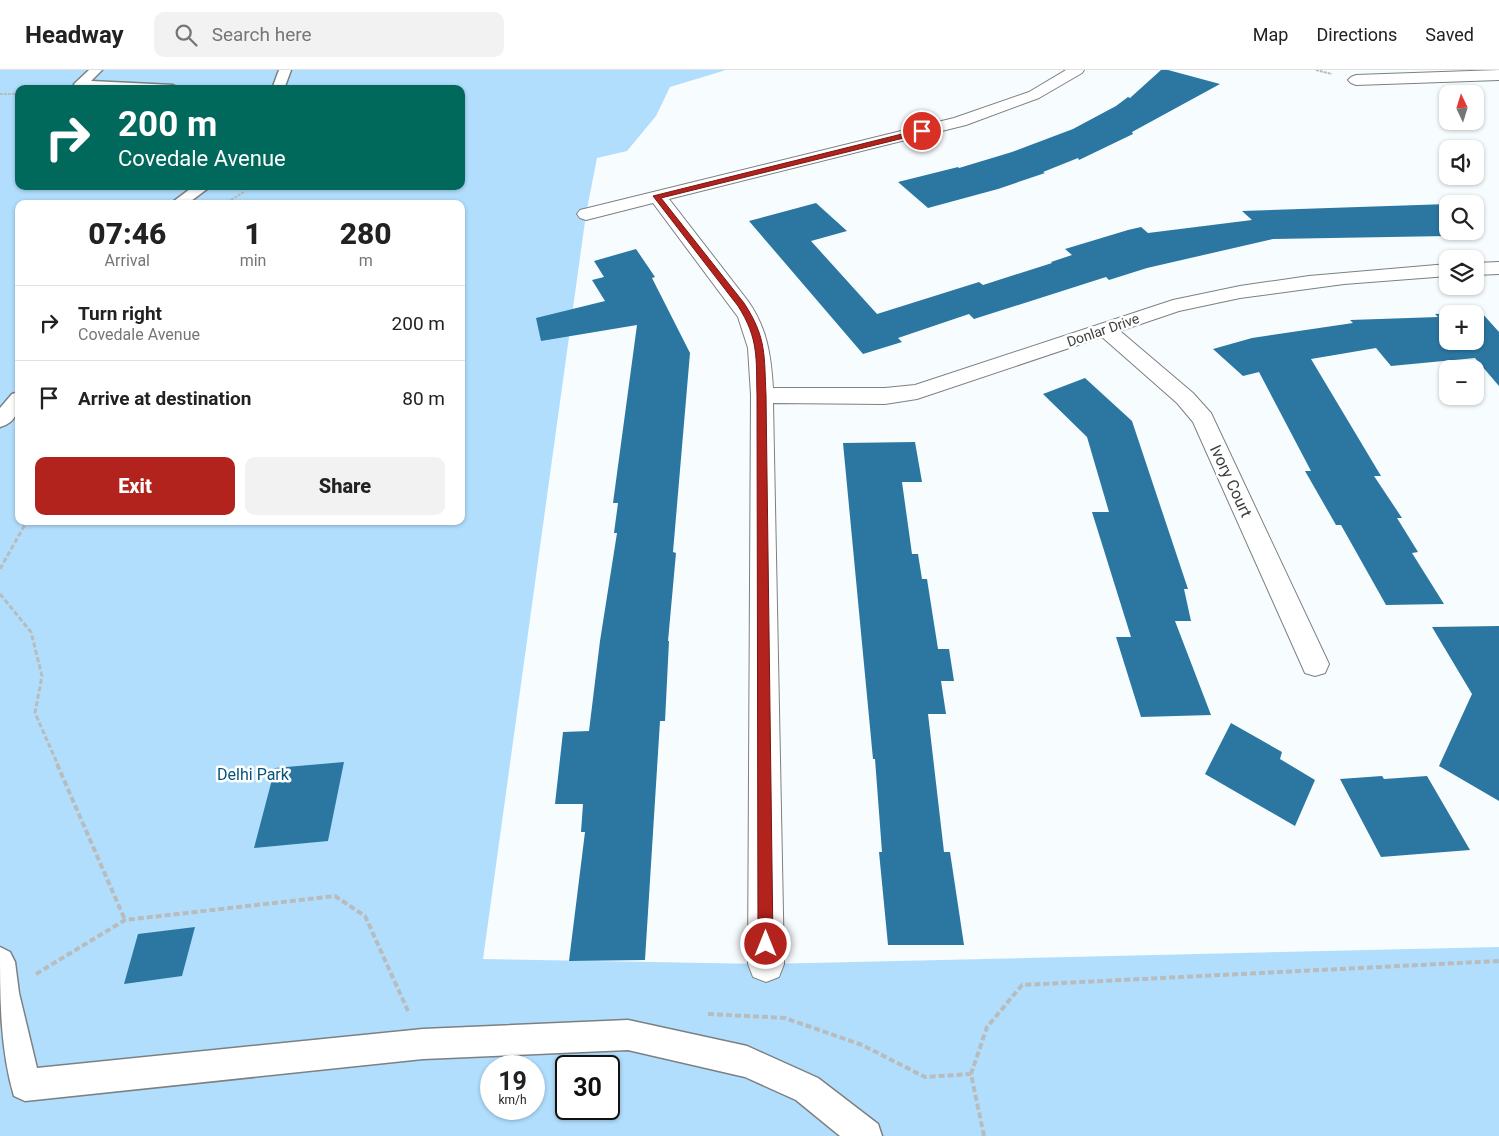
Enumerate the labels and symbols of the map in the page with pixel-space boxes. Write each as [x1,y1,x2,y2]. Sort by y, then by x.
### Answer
north arrow [1439,85,1484,130]
pin [901,110,943,152]
street label: Donlar Drive [1065,310,1141,350]
street label: Ivory Court [1206,442,1256,520]
park label: Delhi Park [217,765,290,784]
position arrow [739,917,791,969]
speed limit sign: 30 [555,1055,620,1120]

